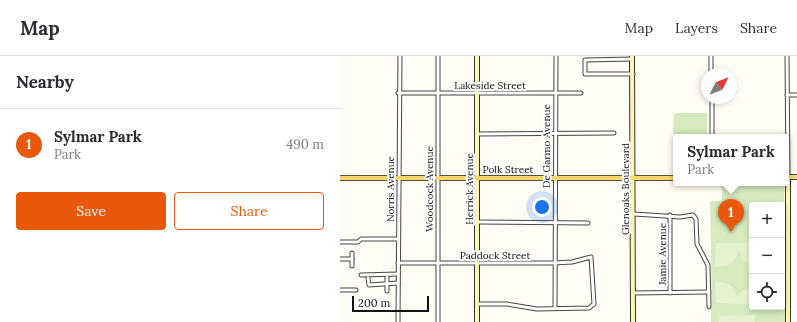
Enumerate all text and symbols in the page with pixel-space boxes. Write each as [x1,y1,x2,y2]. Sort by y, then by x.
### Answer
text: Map [20,16,60,40]
text: Map [625,19,653,37]
text: Layers [675,19,718,37]
text: Share [740,19,777,37]
north arrow [701,68,737,104]
text: Nearby [16,71,74,93]
street label: Lakeside Street [454,79,526,92]
street label: De Garmo Avenue [540,103,553,188]
text: Sylmar Park [54,127,142,146]
popup [673,134,789,186]
text: 1 [26,136,32,153]
text: 490 m [286,136,324,153]
text: Sylmar Park [687,142,775,161]
street label: Glenoaks Boulevard [619,143,632,235]
text: Park [54,146,81,163]
street label: Woodcock Avenue [423,146,436,232]
street label: Herrick Avenue [463,153,476,225]
street label: Norris Avenue [384,155,397,222]
text: Park [687,161,714,178]
street label: Polk Street [483,163,534,176]
button: Save [16,192,166,230]
button: Share [174,192,324,230]
your location [532,197,552,217]
pin: 1 [718,199,744,232]
map controls [749,202,785,310]
button: + [749,202,785,238]
street label: Jamie Avenue [656,222,669,286]
button: − [749,238,785,274]
street label: Paddock Street [460,249,530,262]
button: locate [749,274,785,310]
scale bar [352,294,429,313]
text: 200 m [358,296,390,310]

